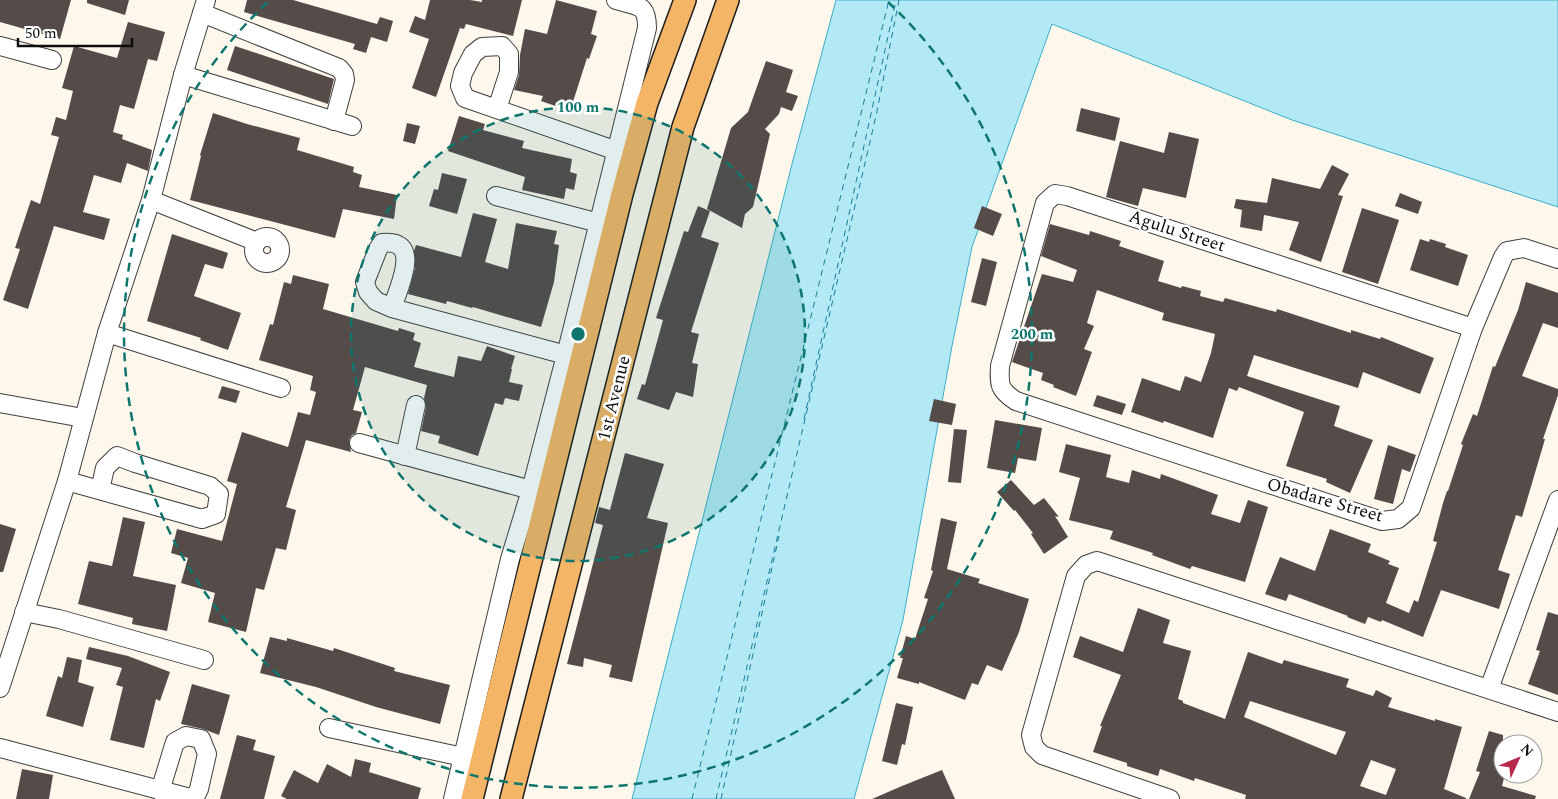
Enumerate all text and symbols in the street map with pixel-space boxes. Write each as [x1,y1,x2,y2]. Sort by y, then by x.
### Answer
scale bar [18,15,131,47]
text: 50 m [25,22,57,45]
text: 100 m [557,96,600,119]
street label: Agulu Street [1125,203,1229,259]
text: 200 m [1011,323,1054,346]
centre of rings [569,325,587,343]
street label: 1st Avenue [590,353,638,443]
street label: Obadare Street [1264,470,1386,530]
north arrow [1493,734,1543,784]
text: N [1515,739,1539,762]

